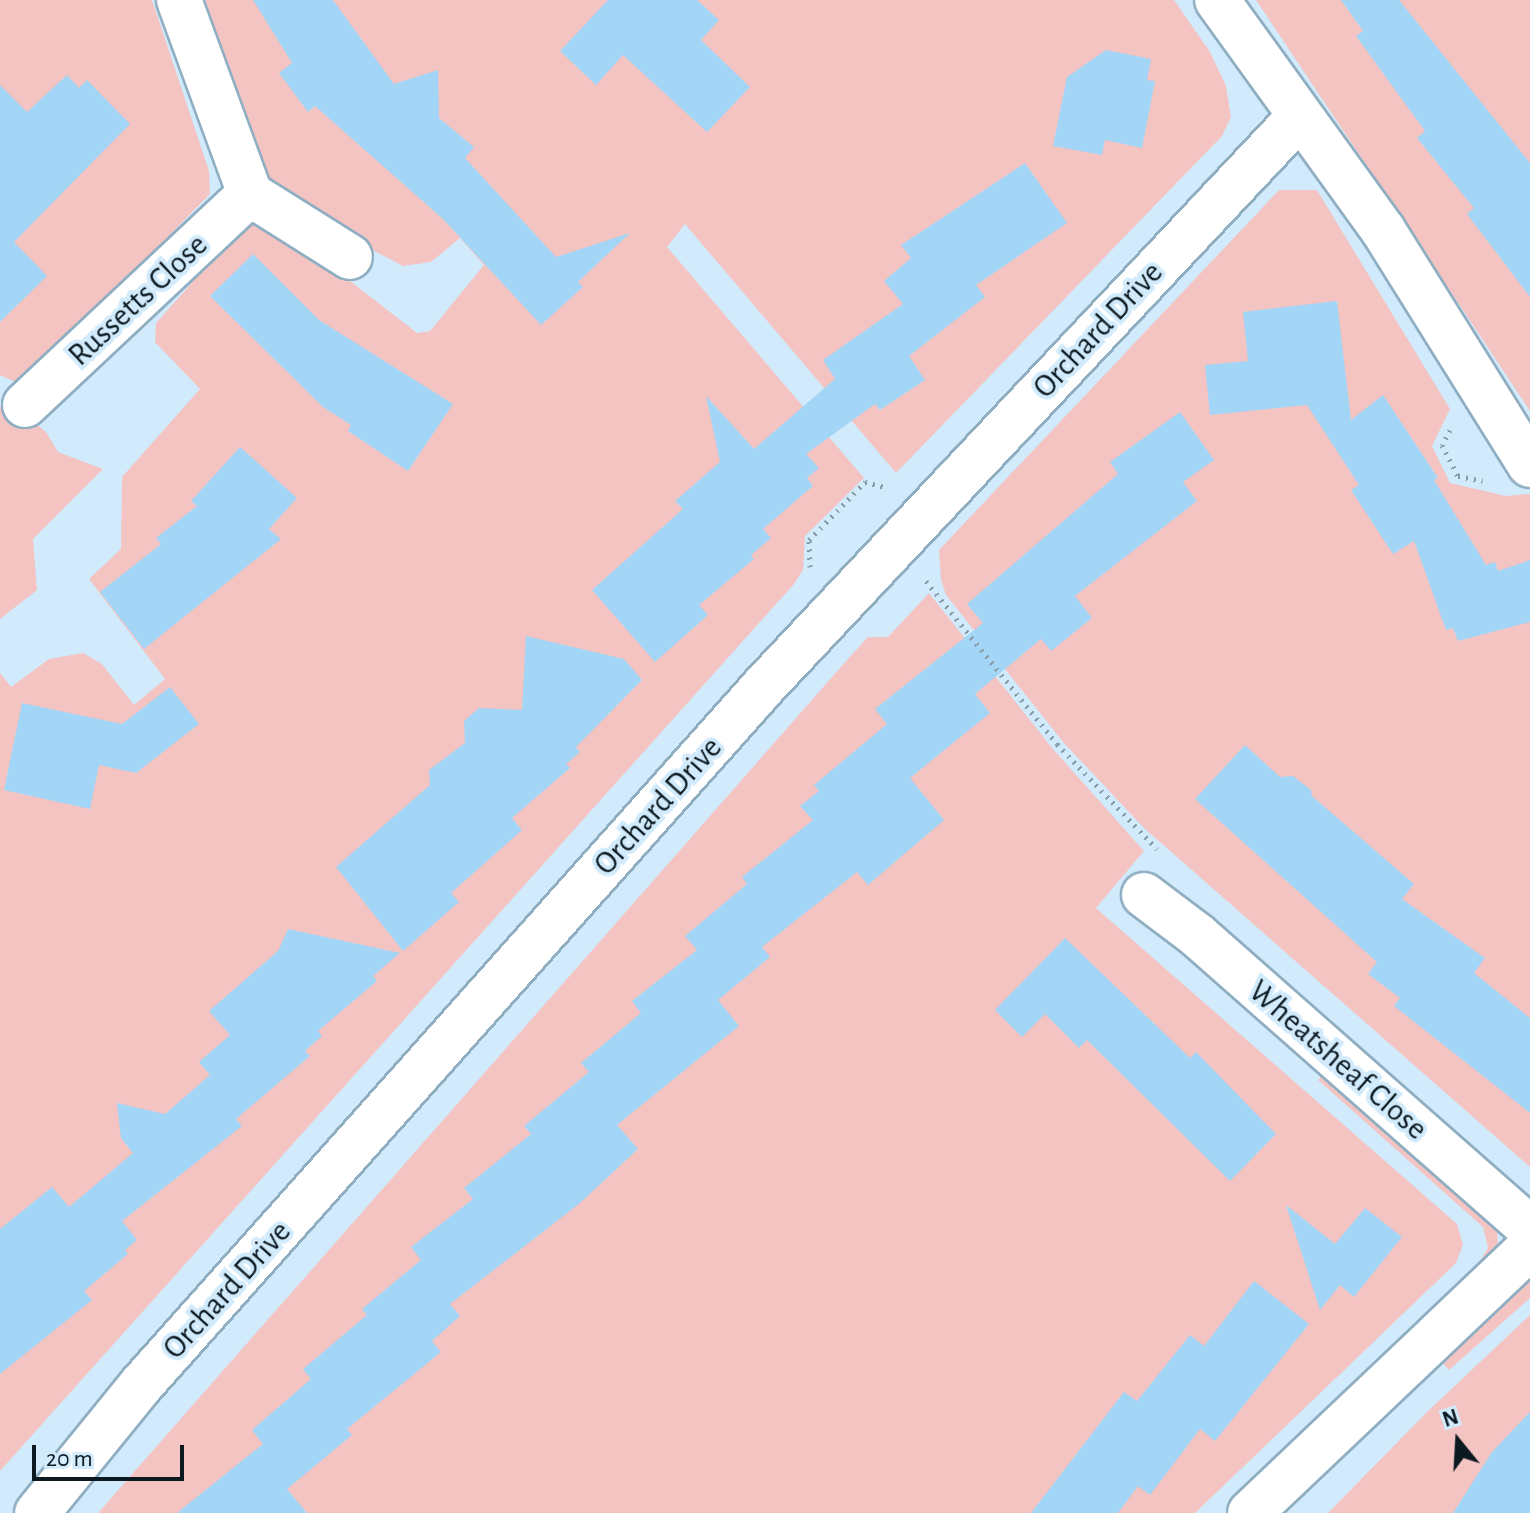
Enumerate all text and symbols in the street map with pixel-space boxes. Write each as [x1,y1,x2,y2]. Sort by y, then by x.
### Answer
street label: Russetts Close [60,226,216,374]
street label: Orchard Drive [1025,254,1171,406]
street label: Orchard Drive [586,729,730,883]
street label: Wheatsheaf Close [1241,972,1435,1148]
street label: Orchard Drive [155,1213,299,1367]
north arrow [1418,1401,1498,1481]
text: N [1440,1405,1461,1431]
scale bar [36,1429,188,1479]
text: 20 m [46,1447,93,1471]

